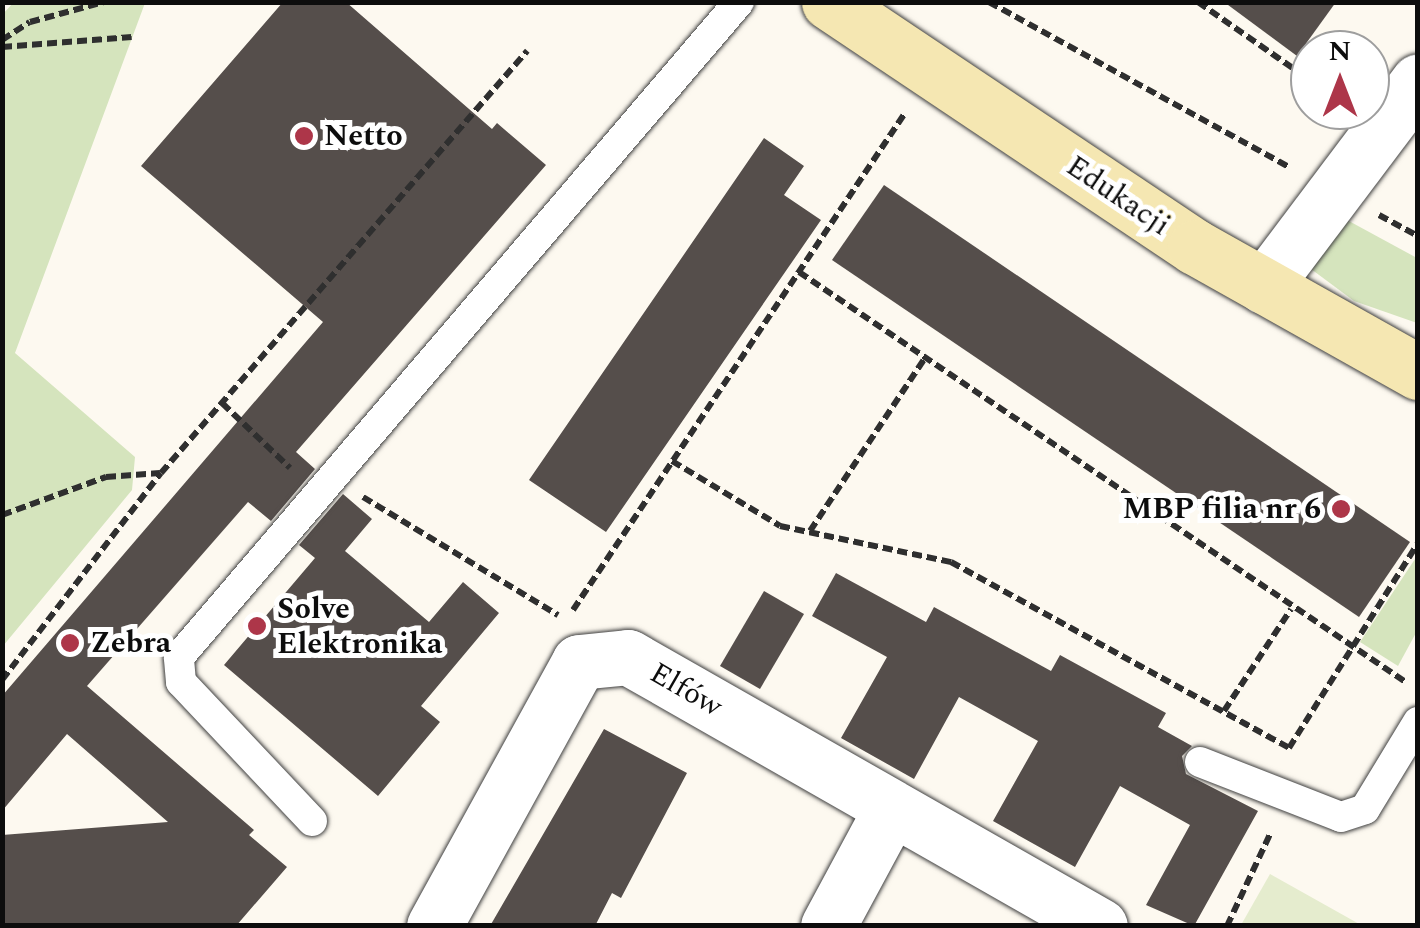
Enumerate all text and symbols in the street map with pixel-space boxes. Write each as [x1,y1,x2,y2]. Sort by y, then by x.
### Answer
north arrow [1290,30,1390,130]
text: N [1329,30,1351,73]
place label: Netto [324,118,403,154]
marker: Netto [293,125,315,147]
street label: Edukacji [1059,148,1177,244]
place label: MBP filia nr 6 [1122,491,1321,527]
marker: MBP filia nr 6 [1330,498,1352,520]
place label: Solve Elektronika [277,591,442,662]
marker: Solve Elektronika [246,615,268,637]
place label: Zebra [90,625,171,661]
marker: Zebra [59,632,81,654]
street label: Elfów [643,655,729,725]

